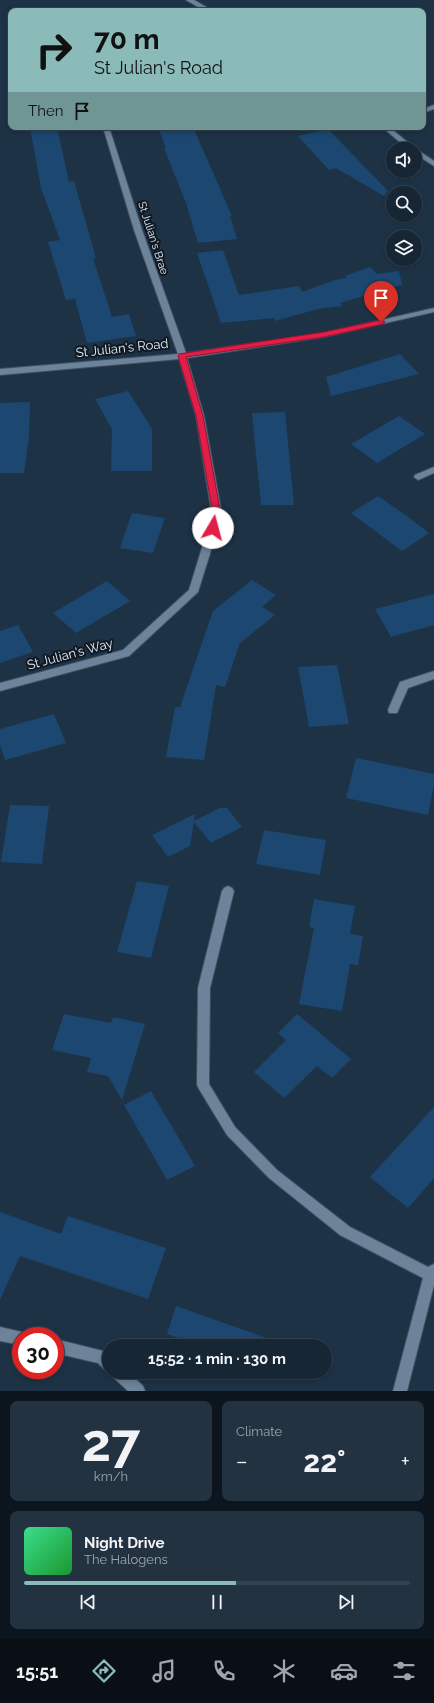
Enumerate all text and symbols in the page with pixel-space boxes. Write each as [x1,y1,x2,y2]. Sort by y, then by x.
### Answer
text: 70 m [94,23,160,56]
icon: right [28,24,80,76]
text: St Julian's Road [94,57,223,78]
icon: arrive [71,100,93,122]
text: Then [28,102,63,120]
map controls [386,142,422,266]
button: sound [386,142,422,178]
button: search [386,186,422,222]
street label: St Julian's Brae [135,200,171,277]
button: layers [386,230,422,266]
pin [364,281,398,322]
icon: arrive [370,287,392,309]
street label: St Julian's Road [75,336,169,360]
position arrow [192,507,234,549]
street label: St Julian's Way [25,635,115,673]
speed limit sign: 30 [12,1327,64,1379]
text: 15:52 · 1 min · 130 m [148,1350,286,1368]
text: 27 [82,1412,140,1473]
text: Climate [236,1424,282,1439]
text: 22° [303,1444,345,1479]
text: − [236,1448,248,1474]
text: + [401,1448,410,1474]
text: km/h [94,1469,128,1484]
text: Night Drive [84,1534,164,1552]
text: The Halogens [84,1552,168,1567]
icon: previous [77,1591,99,1613]
icon: pause [206,1591,228,1613]
icon: next [335,1591,357,1613]
icon: directions [90,1657,118,1685]
icon: music [150,1657,178,1685]
icon: phone [210,1657,238,1685]
icon: climate [270,1657,298,1685]
icon: car [330,1657,358,1685]
icon: filters [390,1657,418,1685]
text: 15:51 [16,1661,58,1682]

